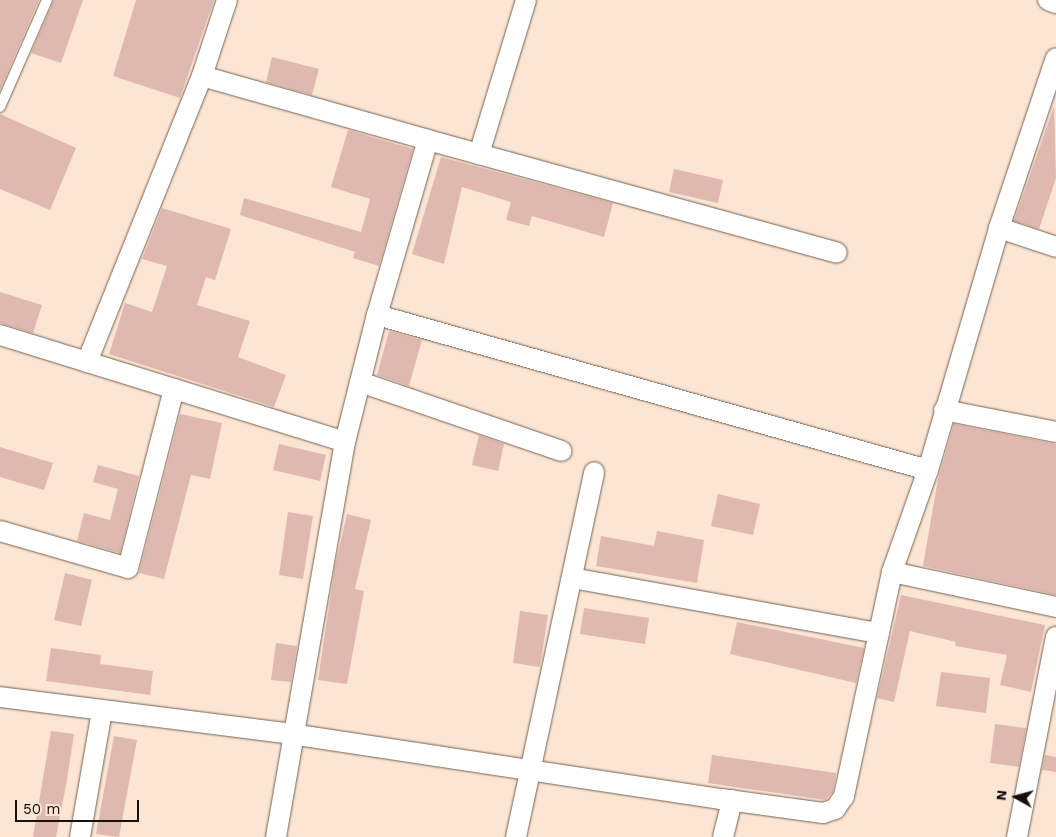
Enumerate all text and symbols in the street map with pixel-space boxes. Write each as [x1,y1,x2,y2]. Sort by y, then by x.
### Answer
north arrow [991,772,1041,822]
text: N [993,789,1010,801]
scale bar [18,790,141,822]
text: 50 m [23,800,60,818]

